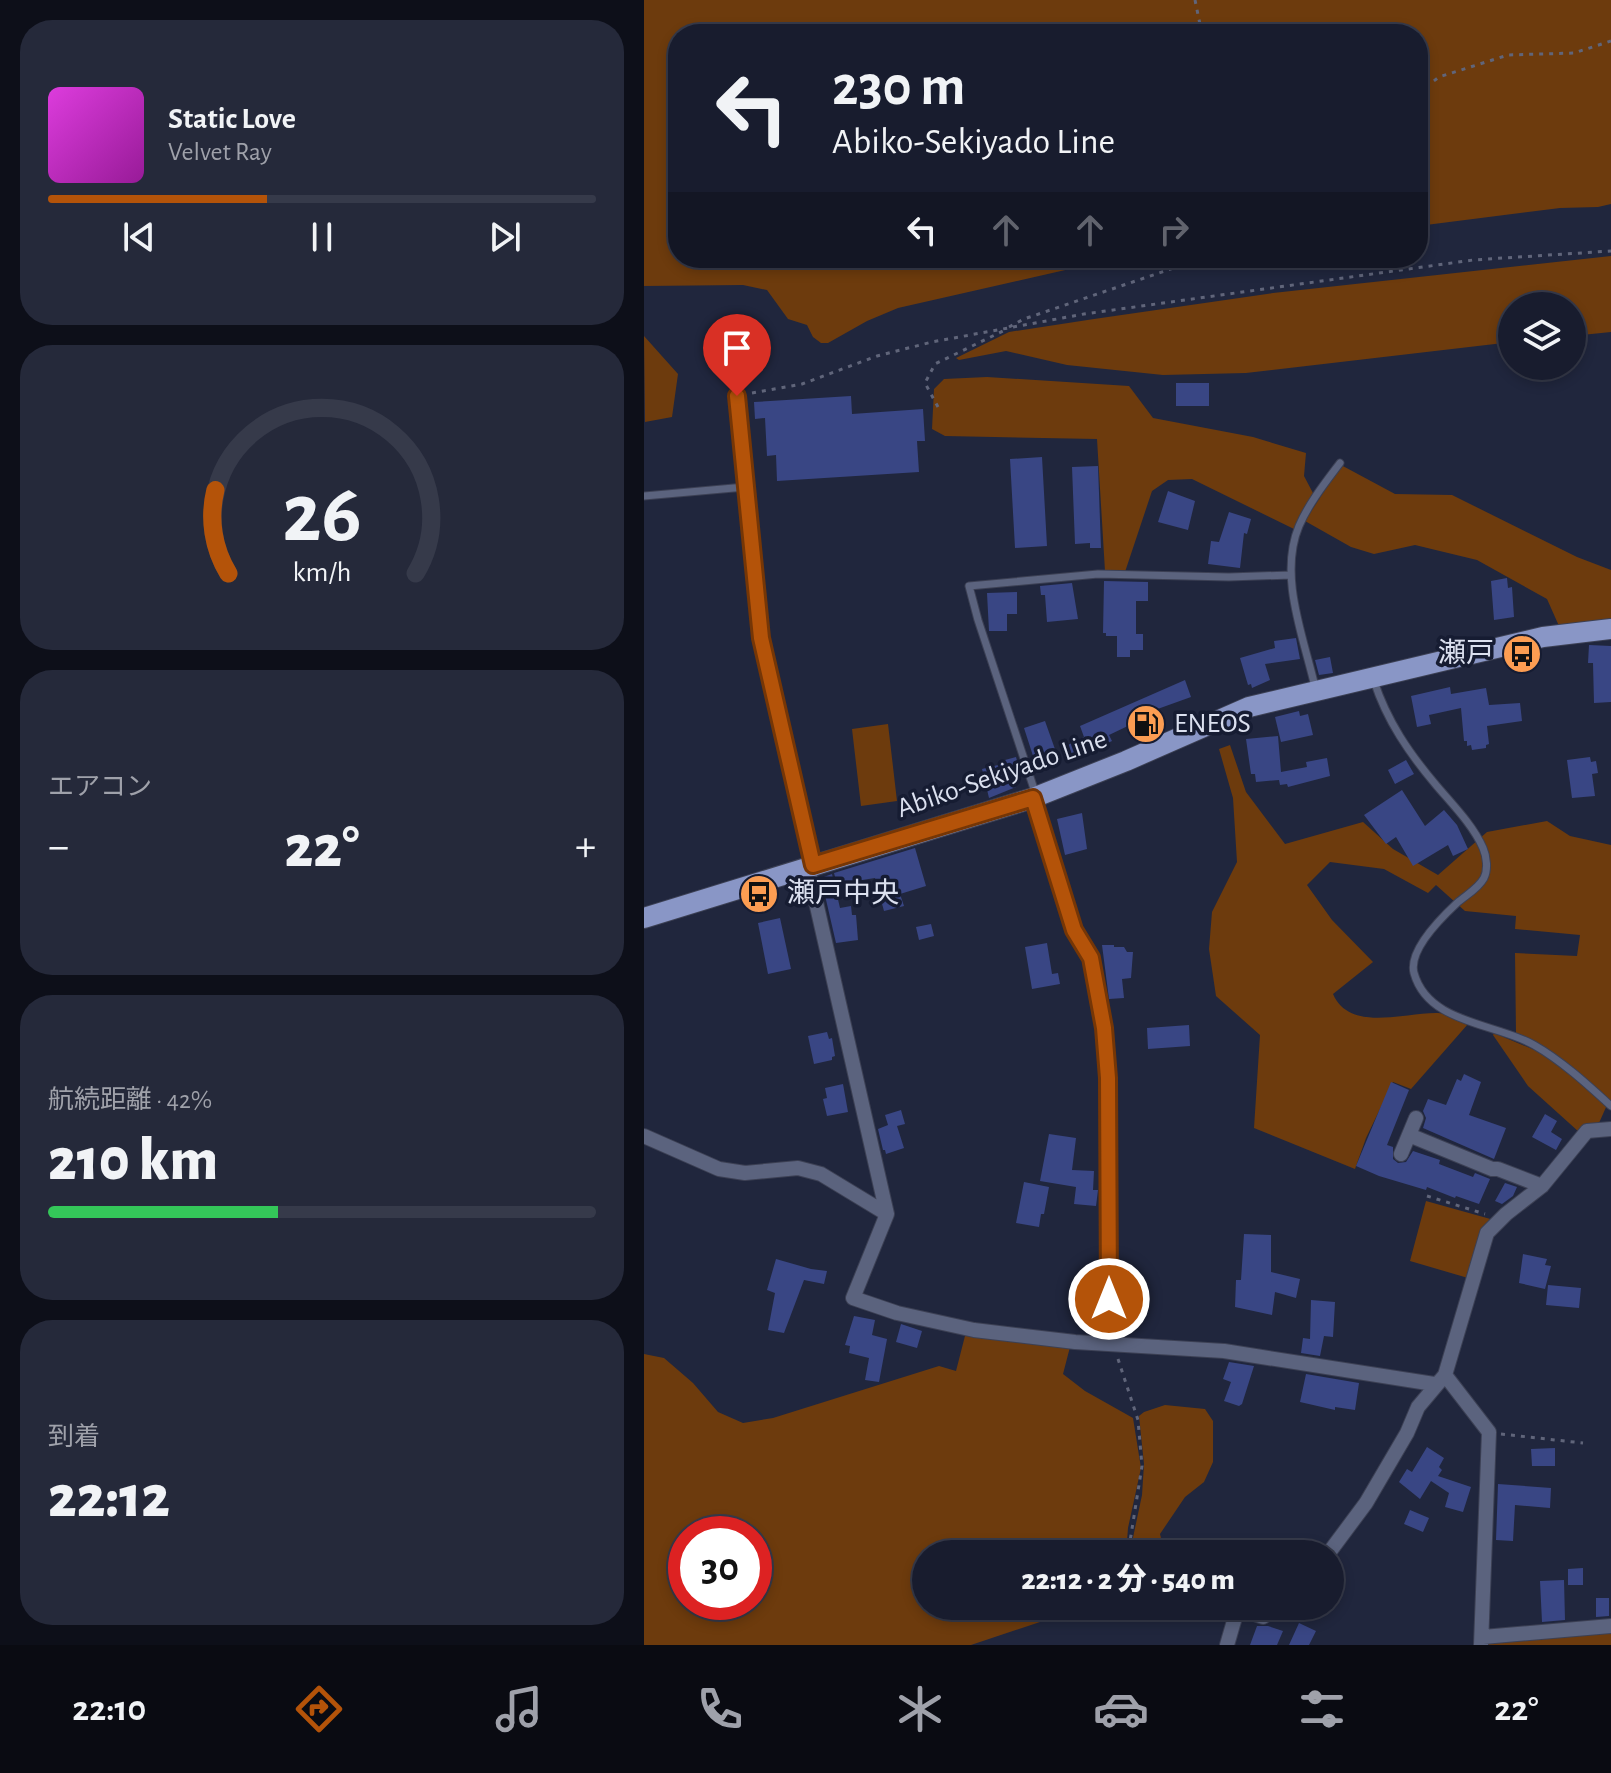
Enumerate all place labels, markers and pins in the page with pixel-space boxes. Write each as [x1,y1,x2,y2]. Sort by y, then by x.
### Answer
pin [703,314,771,396]
bus stop icon: 瀬戸 [1501,633,1543,675]
place label: 瀬戸 [1438,638,1494,668]
fuel station icon: ENEOS [1125,703,1167,745]
place label: ENEOS [1174,710,1251,738]
bus stop icon: 瀬戸中央 [738,873,780,915]
place label: 瀬戸中央 [787,878,899,908]

